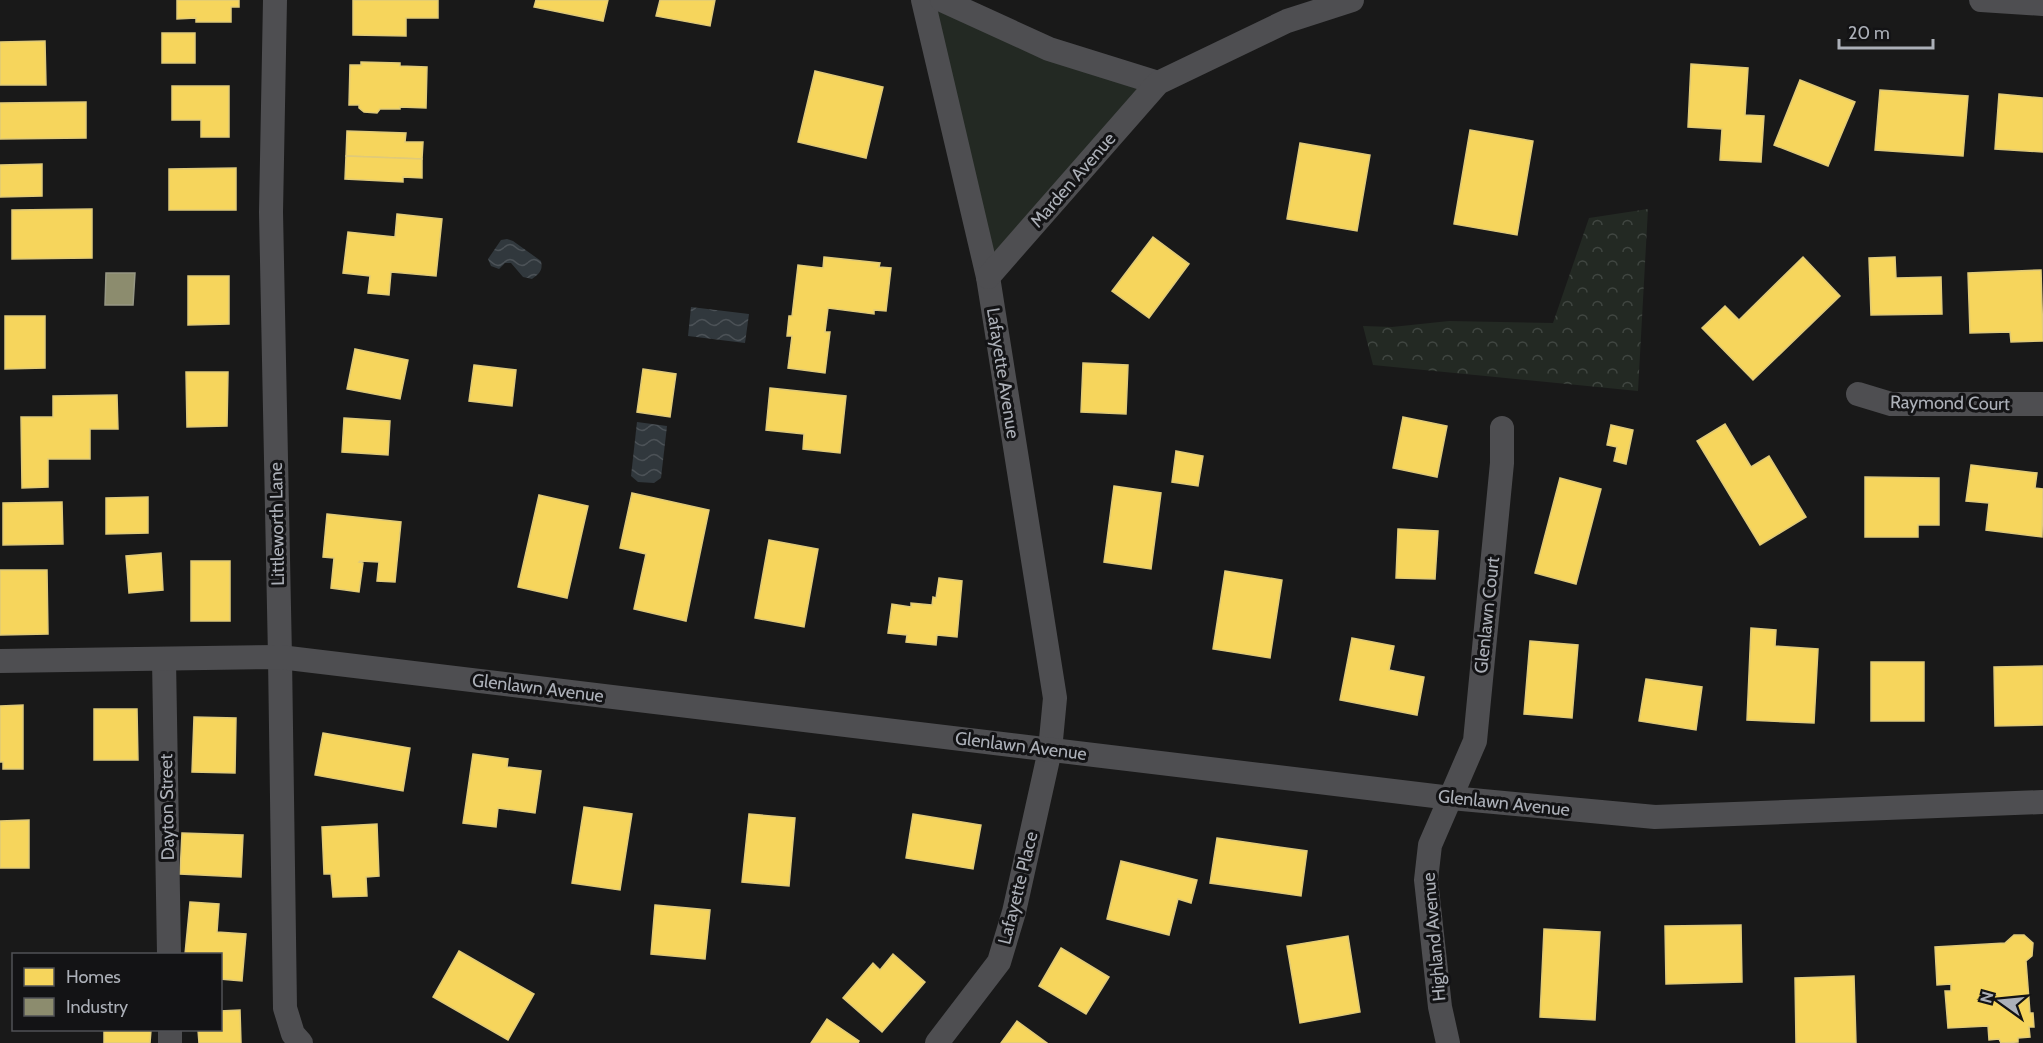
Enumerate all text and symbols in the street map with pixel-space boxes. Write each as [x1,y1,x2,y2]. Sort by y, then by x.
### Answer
scale bar [1839,12,1934,50]
text: 20 m [1848,22,1890,44]
street label: Marden Avenue [1026,128,1120,232]
street label: Lafayette Avenue [982,306,1024,440]
street label: Raymond Court [1890,391,2010,415]
street label: Littleworth Lane [265,462,289,586]
street label: Glenlawn Court [1470,556,1504,674]
street label: Glenlawn Avenue [471,669,605,707]
street label: Glenlawn Avenue [954,727,1088,765]
street label: Dayton Street [155,754,179,860]
street label: Glenlawn Avenue [1437,785,1571,821]
street label: Lafayette Place [993,829,1043,947]
street label: Highland Avenue [1417,872,1451,1002]
legend [12,953,222,1031]
text: Homes [66,966,121,988]
north arrow [1971,971,2031,1031]
text: N [1976,989,1998,1005]
text: Industry [66,996,128,1018]

